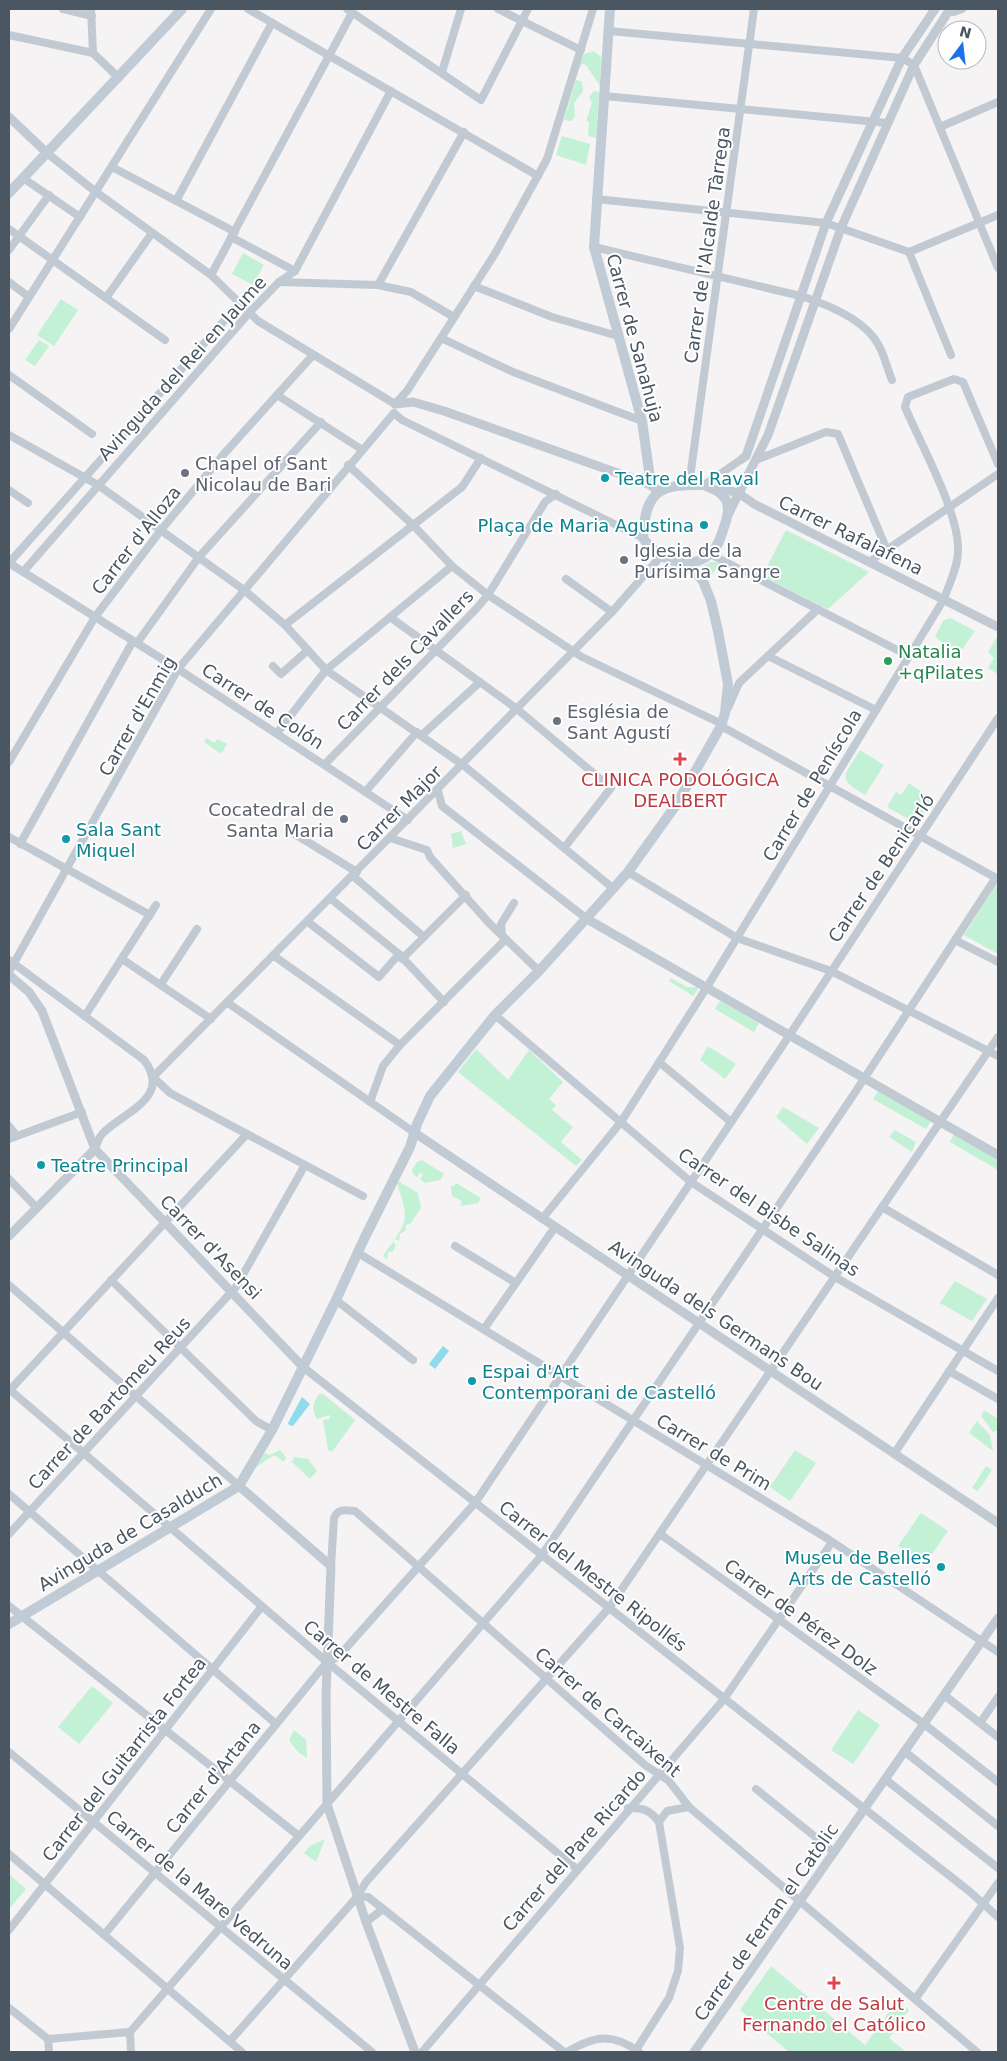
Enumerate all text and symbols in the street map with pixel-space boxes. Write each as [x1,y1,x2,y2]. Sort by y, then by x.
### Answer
north arrow [937,20,987,70]
text: N [958,23,973,42]
street label: Carrer de l'Alcalde Tàrrega [680,125,734,365]
street label: Carrer de Sanahuja [602,251,668,425]
street label: Avinguda del Rei en Jaume [94,272,270,464]
place label: Chapel of Sant Nicolau de Bari [195,453,332,495]
marker: Chapel of Sant Nicolau de Bari [179,467,191,479]
place label: Teatre del Raval [614,468,759,489]
marker: Teatre del Raval [599,472,611,484]
street label: Carrer d'Alloza [87,481,185,599]
street label: Carrer Rafalafena [775,491,927,579]
place label: Plaça de Maria Agustina [478,515,694,536]
marker: Plaça de Maria Agustina [698,519,710,531]
place label: Iglesia de la Purísima Sangre [634,540,780,582]
marker: Iglesia de la Purísima Sangre [618,554,630,566]
street label: Carrer dels Cavallers [332,585,478,735]
place label: Natalia +qPilates [898,641,984,683]
street label: Carrer d'Enmig [94,652,180,780]
marker: Natalia +qPilates [882,655,894,667]
street label: Carrer de Colón [198,659,328,753]
place label: Església de Sant Agustí [567,701,671,743]
street label: Carrer de Peníscola [758,705,866,865]
marker: Església de Sant Agustí [551,715,563,727]
marker: CLINICA PODOLÓGICA DEALBERT [673,752,687,766]
street label: Carrer Major [352,761,446,855]
place label: CLINICA PODOLÓGICA DEALBERT [581,769,780,811]
street label: Carrer de Benicarló [824,790,938,946]
place label: Cocatedral de Santa Maria [208,799,334,841]
marker: Cocatedral de Santa Maria [338,813,350,825]
place label: Sala Sant Miquel [76,819,161,861]
marker: Sala Sant Miquel [60,833,72,845]
street label: Carrer del Bisbe Salinas [674,1143,864,1281]
place label: Teatre Principal [50,1155,189,1176]
marker: Teatre Principal [35,1159,47,1171]
street label: Carrer d'Asensi [156,1190,266,1304]
street label: Avinguda dels Germans Bou [605,1235,827,1395]
street label: Carrer de Bartomeu Reus [23,1312,195,1494]
place label: Espai d'Art Contemporani de Castelló [482,1361,716,1403]
marker: Espai d'Art Contemporani de Castelló [466,1375,478,1387]
street label: Carrer de Prim [653,1409,775,1495]
street label: Avinguda de Casalduch [34,1469,226,1595]
street label: Carrer del Mestre Ripollés [495,1496,691,1656]
place label: Museu de Belles Arts de Castelló [784,1547,931,1589]
street label: Carrer de Pérez Dolz [720,1554,882,1680]
marker: Museu de Belles Arts de Castelló [935,1561,947,1573]
street label: Carrer de Mestre Falla [300,1615,464,1759]
street label: Carrer de Carcaixent [531,1643,685,1781]
street label: Carrer del Guitarrista Fortea [38,1653,210,1865]
street label: Carrer d'Artana [161,1717,265,1837]
street label: Carrer del Pare Ricardo [498,1765,650,1935]
street label: Carrer de la Mare Vedruna [103,1806,297,1974]
street label: Carrer de Ferran el Catòlic [690,1819,842,2025]
marker: Centre de Salut Fernando el Católico [827,1976,841,1990]
place label: Centre de Salut Fernando el Católico [742,1993,926,2035]

